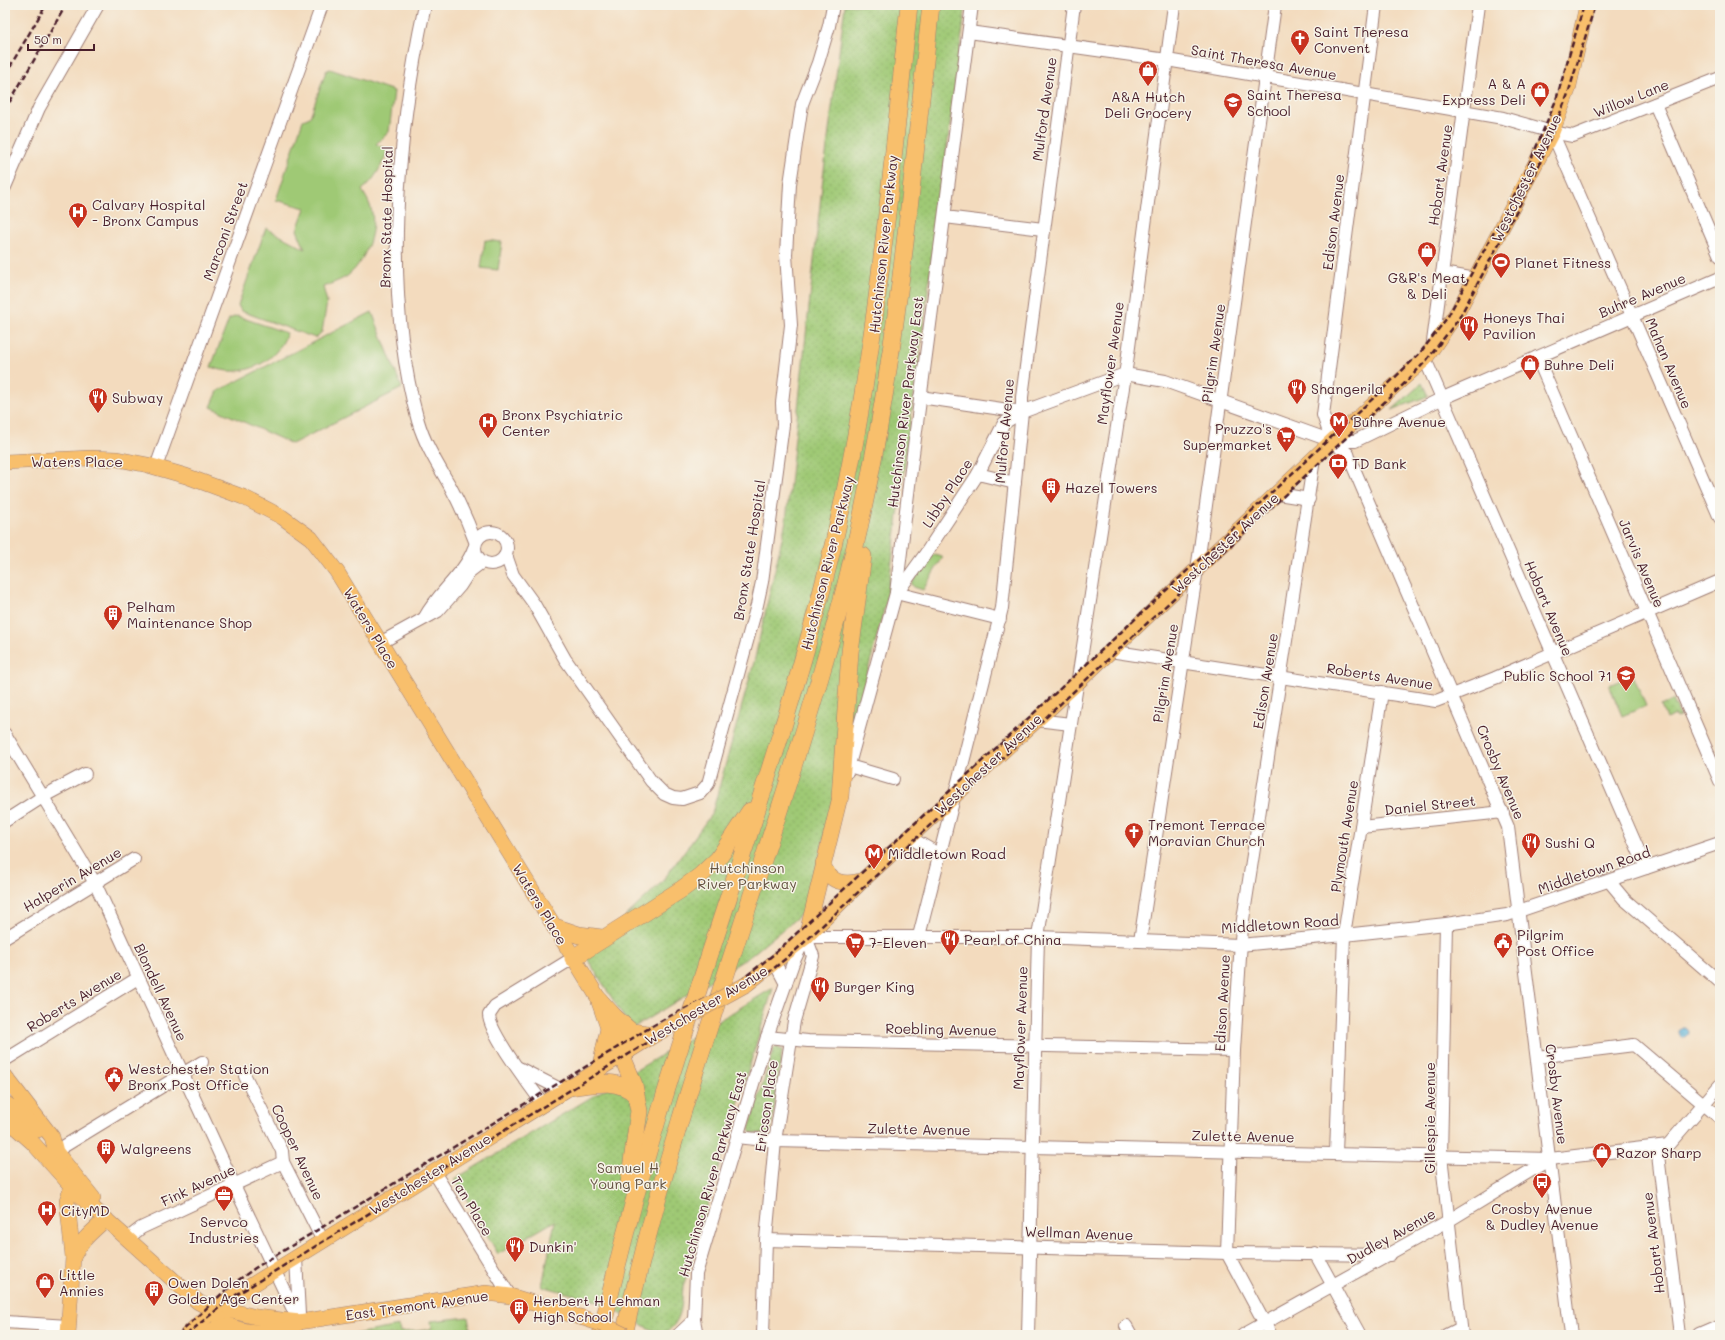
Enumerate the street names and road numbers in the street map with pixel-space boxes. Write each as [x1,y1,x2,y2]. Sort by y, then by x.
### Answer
street label: Saint Theresa Avenue [1190,40,1338,84]
street label: Mulford Avenue [1027,56,1061,162]
street label: Willow Lane [1590,74,1672,122]
street label: Westchester Avenue [1487,111,1565,245]
street label: Hobart Avenue [1423,123,1457,227]
street label: Bronx State Hospital [375,146,397,288]
street label: Hutchinson River Parkway [864,154,902,334]
street label: Edison Avenue [1318,173,1348,271]
street label: Marconi Street [198,179,252,283]
street label: Buhre Avenue [1596,268,1688,322]
street label: Hutchinson River Parkway East [883,295,927,509]
street label: Mayflower Avenue [1092,300,1128,426]
street label: Pilgrim Avenue [1197,302,1229,404]
street label: Mahan Avenue [1641,315,1697,411]
street label: Mulford Avenue [990,378,1018,484]
street label: Waters Place [31,452,123,471]
street label: Libby Place [918,455,976,531]
street label: Hutchinson River Parkway [796,474,858,652]
street label: Bronx State Hospital [729,478,769,622]
street label: Westchester Avenue [1167,488,1283,598]
street label: Jarvis Avenue [1615,516,1669,610]
street label: Hobart Avenue [1520,557,1578,659]
street label: Waters Place [339,584,403,672]
street label: Pilgrim Avenue [1148,622,1182,724]
street label: Edison Avenue [1248,632,1282,730]
street label: Roberts Avenue [1325,658,1435,694]
street label: Westchester Avenue [930,709,1046,819]
street label: Crosby Avenue [1472,722,1530,822]
street label: Plymouth Avenue [1326,778,1362,894]
street label: Daniel Street [1383,791,1477,819]
street label: Halperin Avenue [19,842,125,916]
street label: Middletown Road [1535,842,1653,898]
street label: Waters Place [508,860,572,948]
street label: Middletown Road [1221,910,1340,938]
street label: Blondell Avenue [130,940,192,1044]
street label: Edison Avenue [1210,954,1234,1052]
street label: Westchester Avenue [641,961,771,1049]
street label: Roberts Avenue [23,964,125,1036]
street label: Mayflower Avenue [1008,966,1032,1090]
street label: Roebling Avenue [885,1019,997,1039]
street label: Crosby Avenue [1541,1043,1573,1145]
street label: Ericson Place [750,1059,782,1153]
street label: Gillespie Avenue [1420,1062,1439,1174]
street label: Hutchinson River Parkway East [674,1069,750,1279]
street label: Cooper Avenue [267,1101,329,1203]
street label: Zulette Avenue [867,1119,971,1139]
street label: Zulette Avenue [1191,1126,1295,1146]
street label: Westchester Avenue [365,1129,495,1219]
street label: Fink Avenue [158,1159,238,1211]
street label: Tan Place [447,1173,497,1239]
street label: Hobart Avenue [1637,1191,1669,1295]
street label: Dudley Avenue [1343,1204,1439,1268]
street label: Wellman Avenue [1024,1222,1134,1244]
street label: East Tremont Avenue [344,1286,490,1324]

